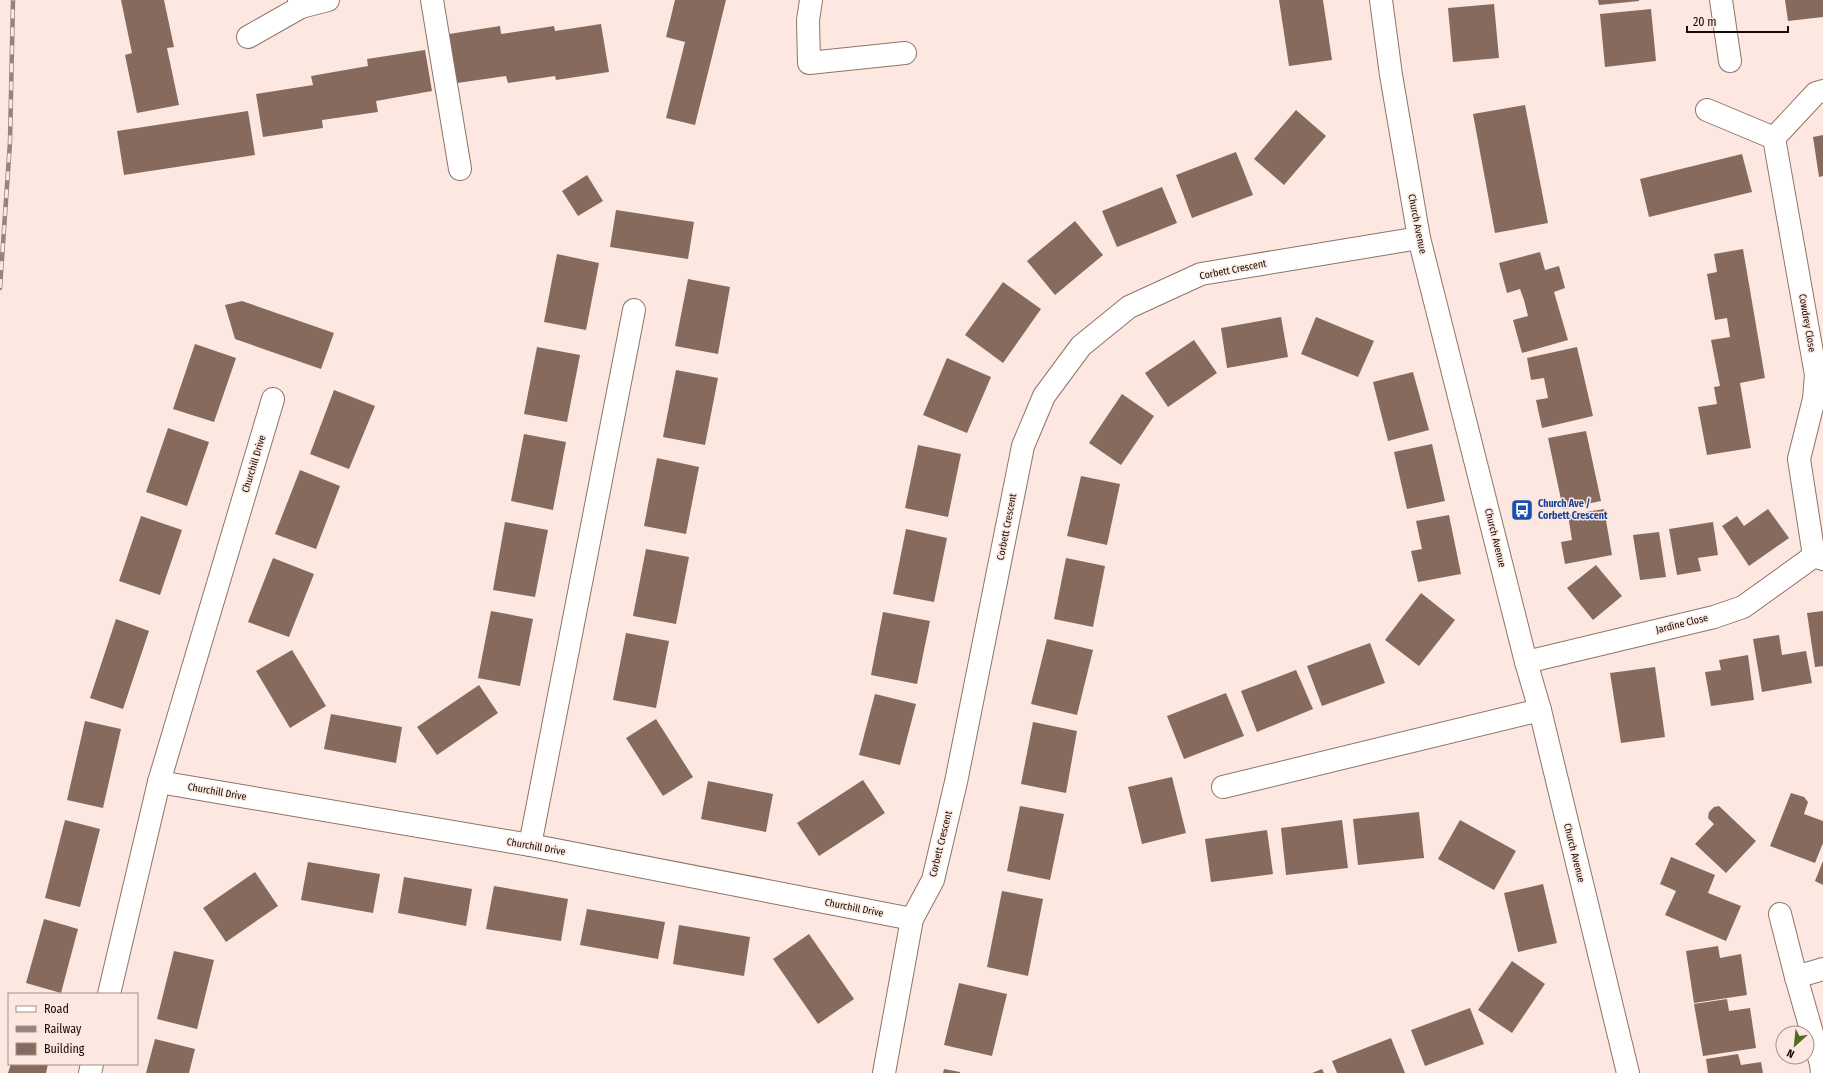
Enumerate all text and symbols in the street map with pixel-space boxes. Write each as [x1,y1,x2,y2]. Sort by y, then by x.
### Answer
scale bar [1687,8,1788,34]
text: 20 m [1693,15,1717,29]
street label: Church Avenue [1405,193,1429,255]
street label: Corbett Crescent [1199,258,1268,282]
street label: Cowdrey Close [1796,293,1818,353]
street label: Churchill Drive [240,434,268,494]
street label: Corbett Crescent [995,492,1019,561]
bus stop icon: Church Ave / Corbett Crescent [1509,497,1535,523]
place label: Church Ave / Corbett Crescent [1538,498,1608,522]
street label: Church Avenue [1482,507,1508,569]
street label: Jardine Close [1655,612,1709,636]
street label: Churchill Drive [187,781,247,803]
street label: Corbett Crescent [927,809,955,878]
street label: Church Avenue [1561,822,1587,884]
street label: Churchill Drive [506,836,566,858]
street label: Churchill Drive [824,896,884,920]
legend [8,993,138,1065]
text: Road [44,1002,69,1016]
text: Railway [44,1022,82,1036]
north arrow [1775,1025,1815,1065]
text: Building [44,1042,85,1056]
text: N [1785,1046,1797,1061]

